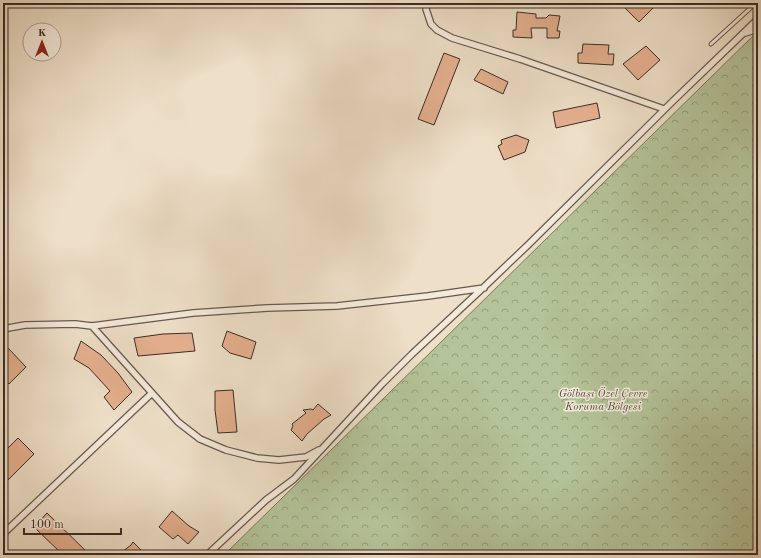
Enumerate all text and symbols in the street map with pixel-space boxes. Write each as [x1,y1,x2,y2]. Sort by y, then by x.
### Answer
north arrow [22,22,62,62]
text: K [38,28,47,39]
park label: Gölbaşı Özel Çevre Koruma Bölgesi [559,387,648,413]
scale bar [24,510,121,536]
text: 100 m [30,519,64,531]

